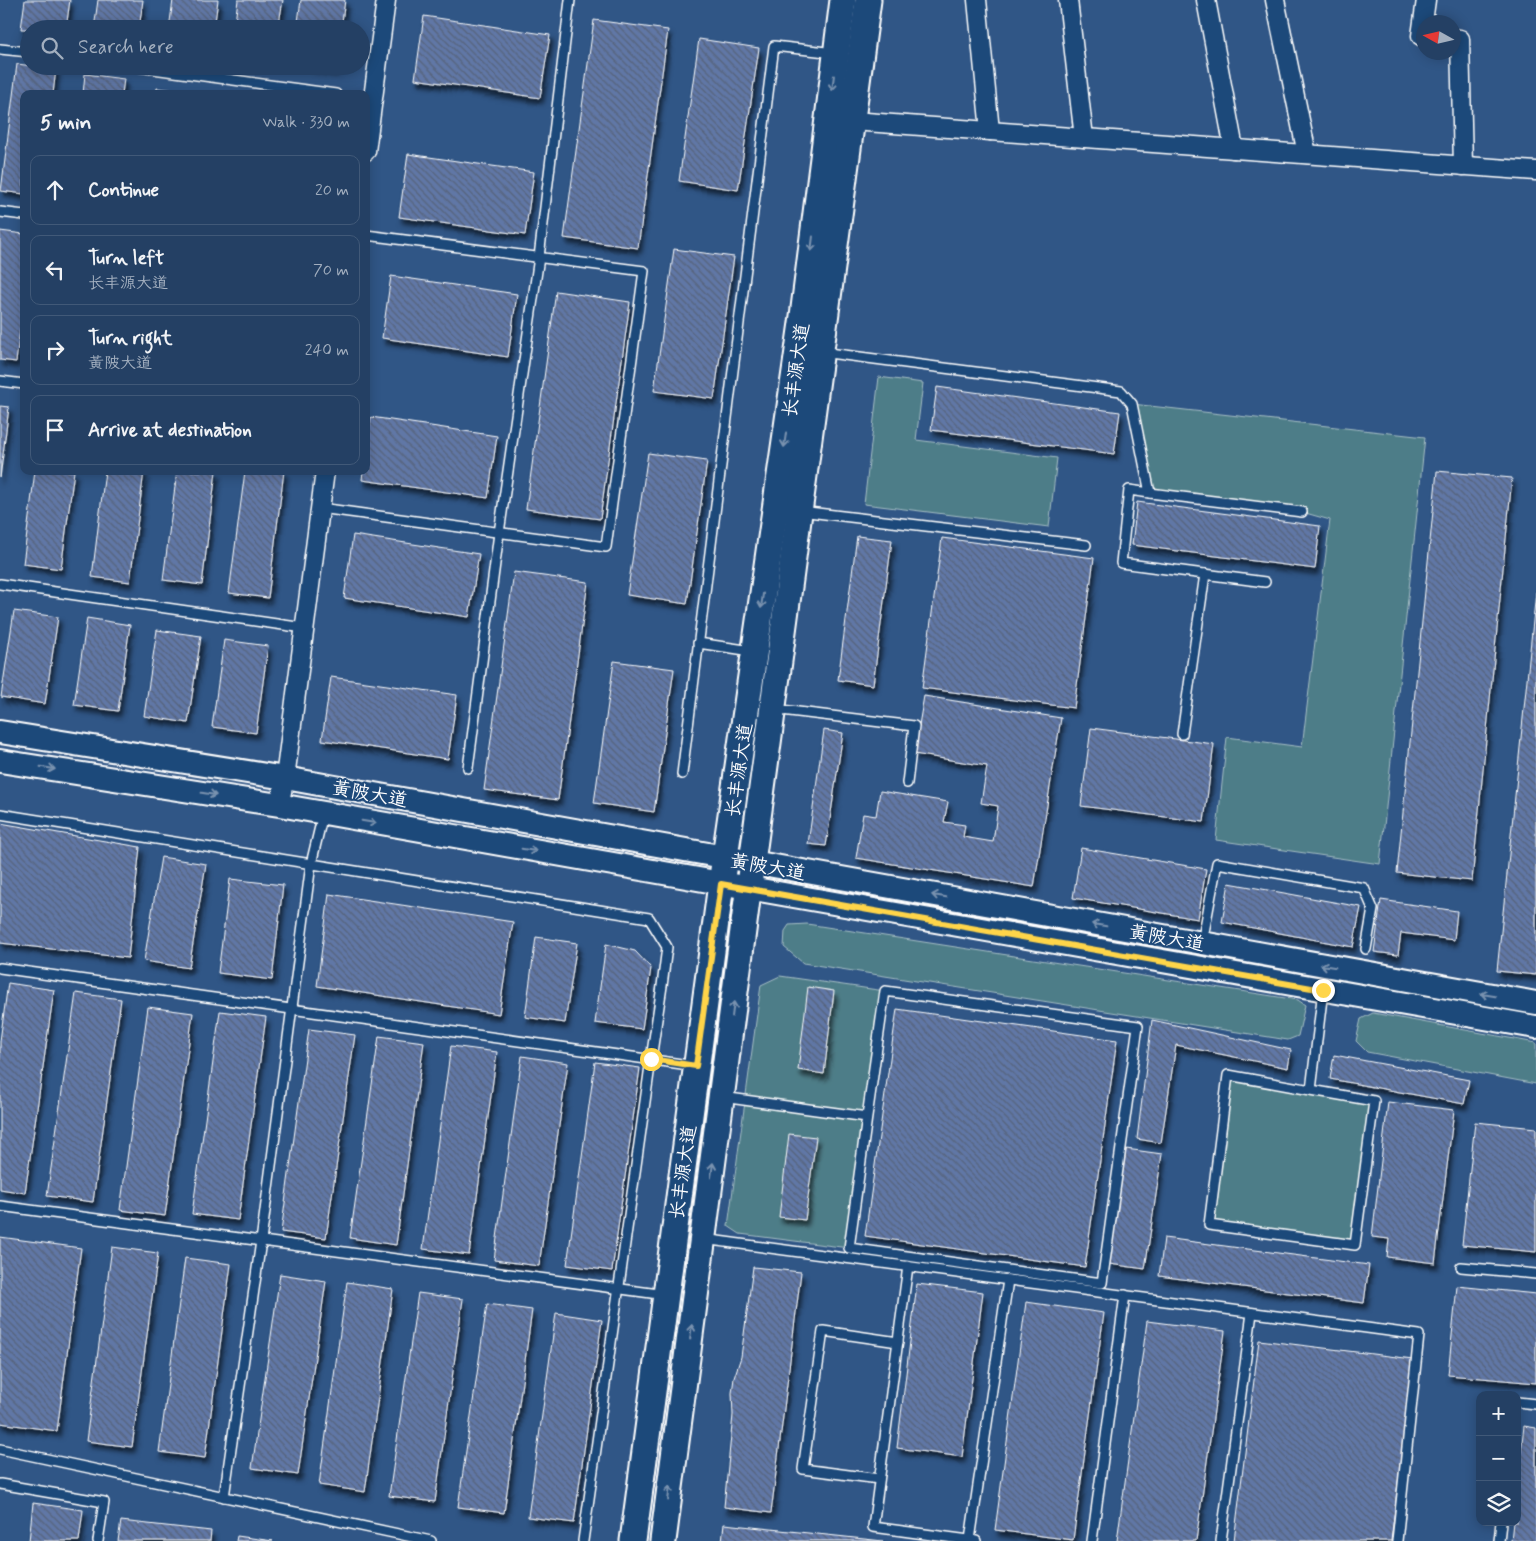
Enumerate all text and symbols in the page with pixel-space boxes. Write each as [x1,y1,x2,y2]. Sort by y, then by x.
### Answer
north arrow [1416,15,1461,60]
search box [20,20,370,75]
icon: search [38,34,66,62]
text: Search here [78,35,174,60]
one-way arrow [827,75,837,91]
text: 5 min [40,109,92,137]
text: Walk · 330 m [262,112,350,133]
icon: ahead [41,176,69,204]
text: Continue [88,178,159,203]
text: 20 m [315,180,349,201]
one-way arrow [807,236,817,252]
text: Turn left [88,246,164,271]
icon: left [41,256,69,284]
text: 70 m [313,260,349,281]
text: 长丰源大道 [88,273,168,294]
street label: 长丰源大道 [777,321,815,419]
text: Turn right [88,326,172,351]
icon: right [41,336,69,364]
text: 240 m [305,340,349,361]
text: 黄陂大道 [88,353,152,374]
icon: arrive [41,416,69,444]
text: Arrive at destination [88,418,252,443]
one-way arrow [780,432,790,448]
one-way arrow [757,592,767,608]
street label: 长丰源大道 [720,721,758,819]
one-way arrow [40,764,56,774]
street label: 黄陂大道 [330,776,409,813]
one-way arrow [200,789,216,799]
one-way arrow [360,817,376,827]
one-way arrow [520,846,536,855]
street label: 黄陂大道 [728,849,807,886]
one-way arrow [932,891,948,901]
one-way arrow [1092,919,1108,929]
street label: 黄陂大道 [1127,920,1206,957]
one-way arrow [1320,961,1336,971]
route end [1312,979,1335,1002]
one-way arrow [1480,989,1496,999]
one-way arrow [728,1002,738,1018]
route start [640,1048,663,1071]
street label: 长丰源大道 [664,1123,702,1221]
one-way arrow [707,1163,717,1179]
one-way arrow [686,1324,696,1340]
map controls [1476,1391,1521,1526]
button: + [1476,1391,1521,1436]
button: − [1476,1436,1521,1481]
button: layers [1476,1481,1521,1526]
one-way arrow [665,1485,675,1501]

